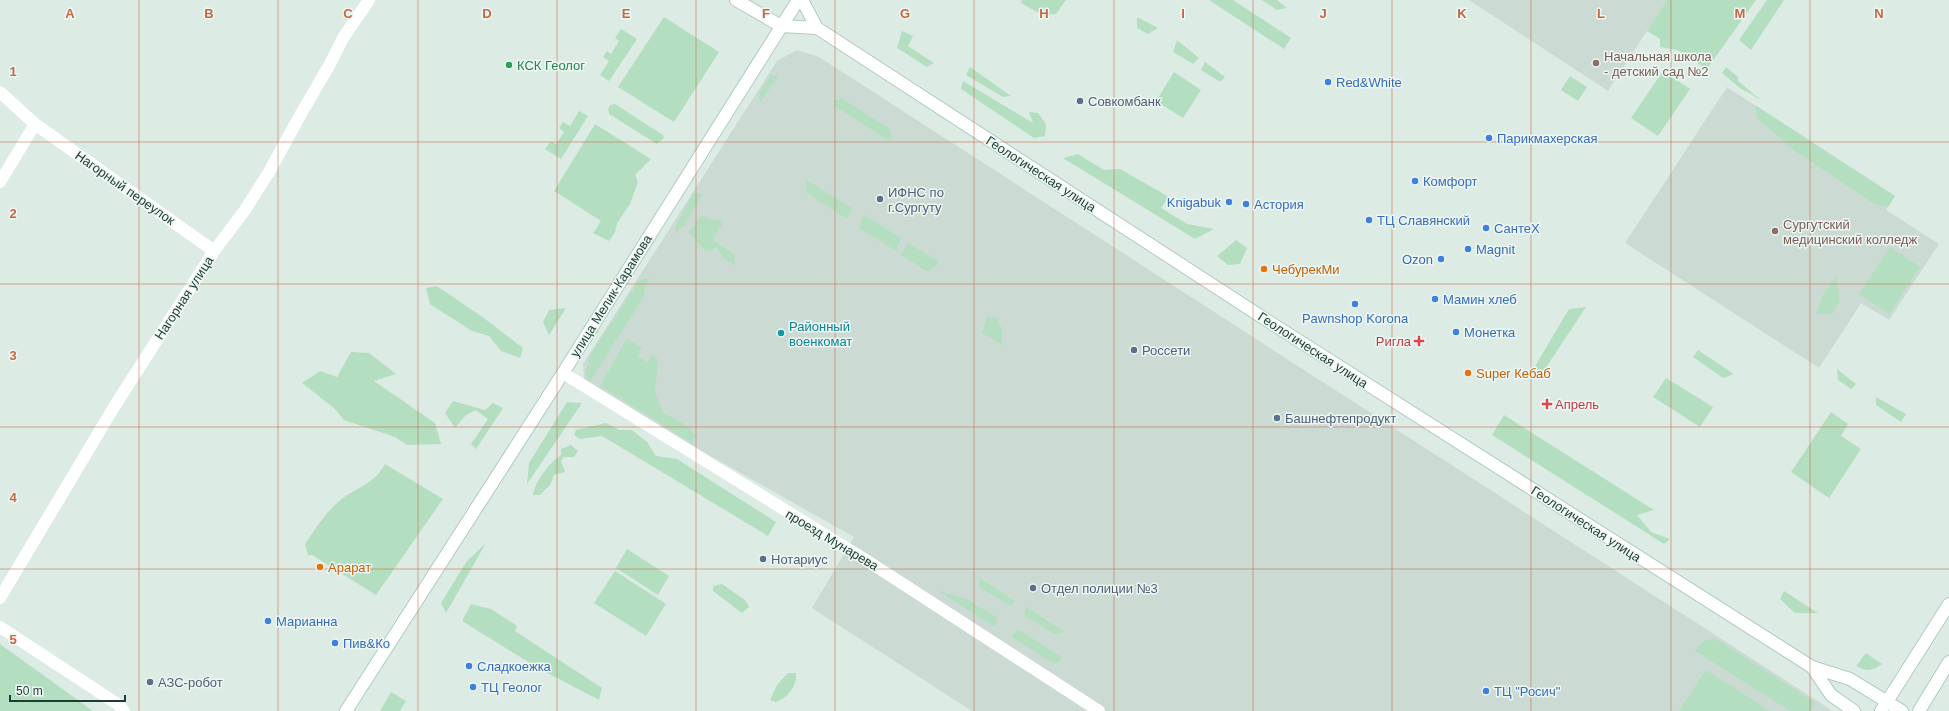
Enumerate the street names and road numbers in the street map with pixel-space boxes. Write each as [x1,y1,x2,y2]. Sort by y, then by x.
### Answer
street label: Геологическая улица [983,133,1099,215]
street label: Нагорный переулок [72,148,178,228]
street label: улица Мелик-Карамова [567,231,655,360]
street label: Нагорная улица [151,253,217,342]
street label: Геологическая улица [1255,309,1371,391]
street label: Геологическая улица [1528,483,1644,565]
street label: проезд Мунарева [783,506,882,574]

